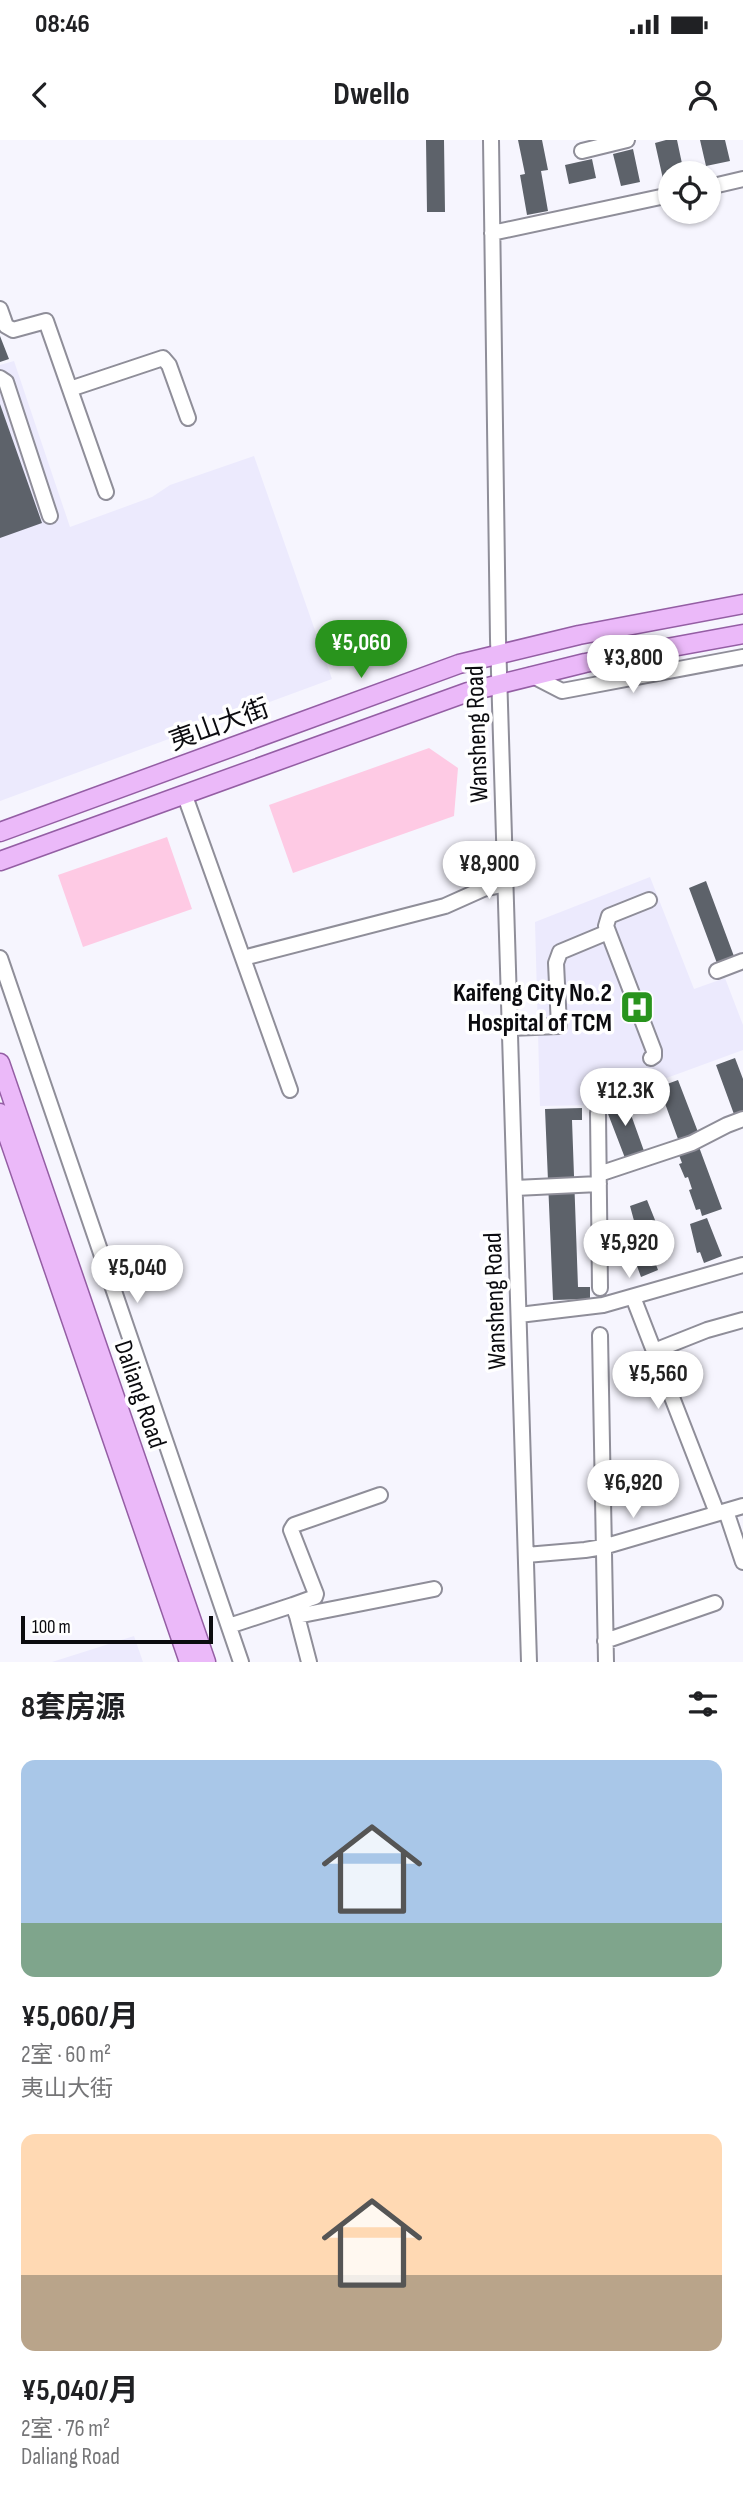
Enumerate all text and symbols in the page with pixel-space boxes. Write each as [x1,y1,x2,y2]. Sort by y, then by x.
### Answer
text: 08:46 [35,9,90,40]
text: Dwello [333,75,410,114]
icon: back [21,76,59,114]
icon: person [684,76,722,114]
map controls [658,161,721,224]
button: locate [658,161,721,224]
pin: ¥5,060 [304,620,418,680]
text: ¥5,060 [331,629,391,657]
pin: ¥3,800 [576,636,690,695]
text: ¥3,800 [603,644,663,672]
street label: Wansheng Road [460,665,495,803]
street label: 夷山大街 [165,693,274,758]
pin: ¥8,900 [432,842,546,901]
text: ¥8,900 [459,850,519,878]
place label: Kaifeng City No.2 Hospital of TCM [453,978,612,1039]
hospital icon: Kaifeng City No.2 Hospital of TCM [618,988,656,1026]
pin: ¥12.3K [568,1068,682,1128]
text: ¥12.3K [596,1077,654,1105]
pin: ¥5,920 [572,1220,686,1280]
text: ¥5,920 [599,1229,659,1257]
street label: Wansheng Road [478,1232,513,1370]
pin: ¥5,040 [80,1246,194,1305]
text: ¥5,040 [107,1254,167,1282]
street label: Daliang Road [107,1337,172,1452]
pin: ¥5,560 [601,1352,715,1411]
text: ¥5,560 [628,1360,688,1388]
pin: ¥6,920 [576,1460,690,1520]
text: ¥6,920 [603,1469,663,1497]
scale bar [21,1613,214,1645]
text: 100 m [32,1616,71,1639]
icon: filters [684,1685,722,1723]
text: 8套房源 [21,1690,125,1726]
icon: home [309,1806,435,1932]
text: ¥5,060/月 [21,1999,139,2035]
text: 2室 · 60 m² [21,2041,111,2069]
text: 夷山大街 [21,2075,113,2103]
icon: home [309,2180,435,2306]
text: ¥5,040/月 [21,2373,139,2409]
text: 2室 · 76 m² [21,2415,110,2443]
text: Daliang Road [21,2443,120,2471]

